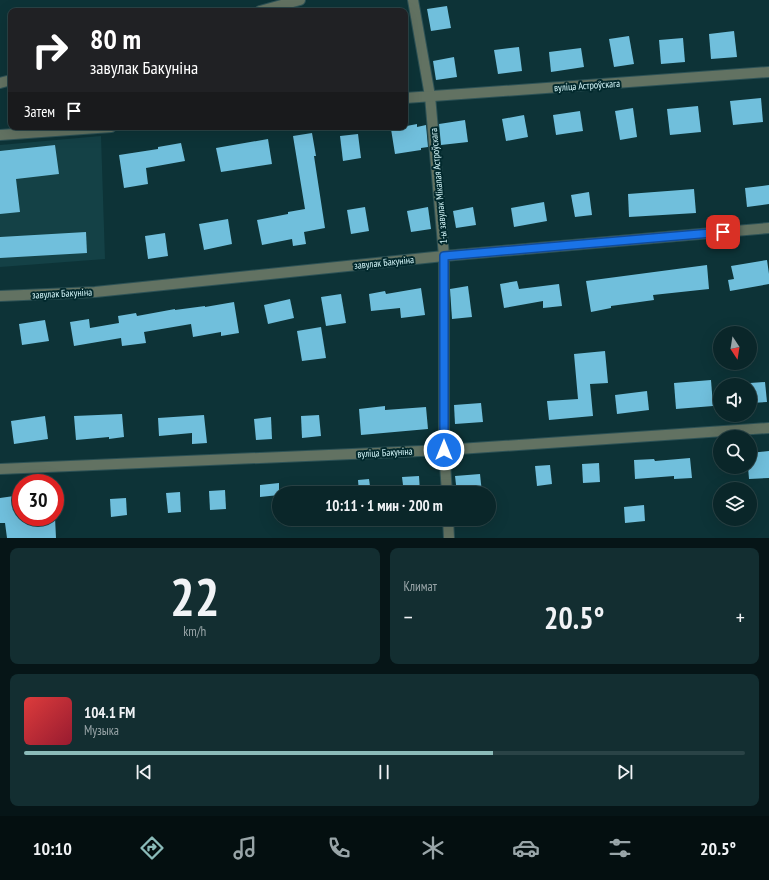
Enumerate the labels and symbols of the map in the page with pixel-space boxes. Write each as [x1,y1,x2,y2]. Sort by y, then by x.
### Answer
street label: вуліца Астроўскага [554,77,620,94]
street label: 1-ы завулак Мікалая Астроўскага [427,127,450,244]
pin [706,215,740,249]
street label: завулак Бакуніна [353,253,415,272]
street label: завулак Бакуніна [32,285,92,302]
north arrow [713,326,757,370]
position arrow [423,429,465,471]
street label: вуліца Бакуніна [357,445,413,460]
speed limit sign: 30 [12,474,64,526]

